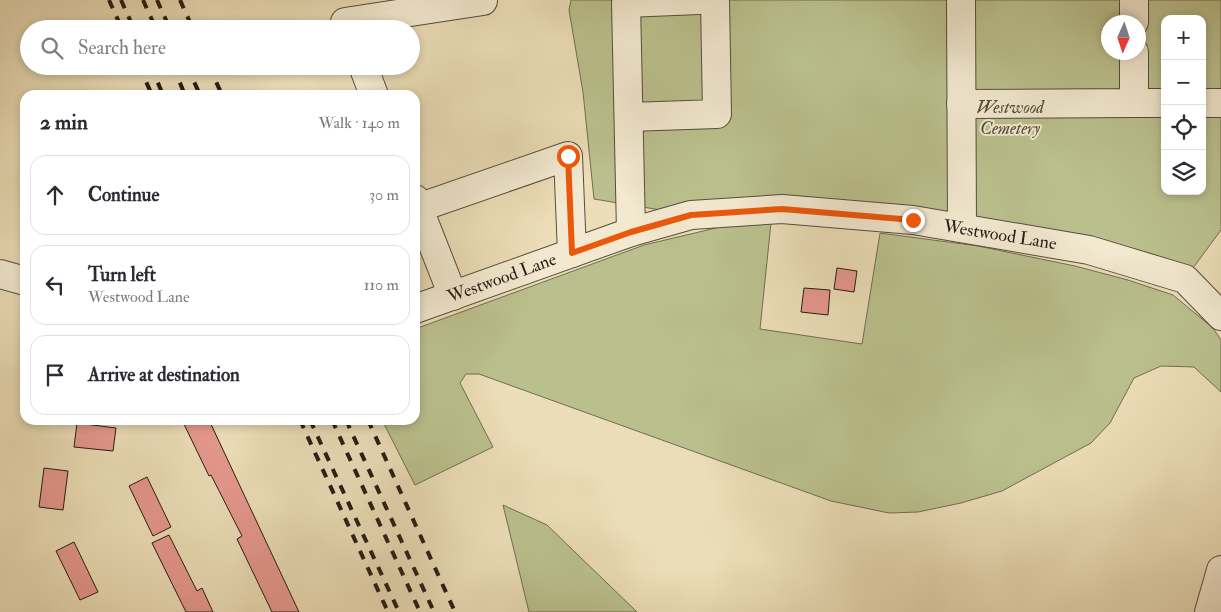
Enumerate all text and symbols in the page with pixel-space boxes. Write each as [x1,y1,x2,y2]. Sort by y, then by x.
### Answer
north arrow [1101,15,1146,60]
map controls [1161,15,1206,195]
button: + [1161,15,1206,60]
search box [20,20,420,75]
icon: search [38,34,66,62]
text: Search here [78,36,166,60]
button: − [1161,60,1206,105]
park label: Westwood Cemetery [976,96,1045,140]
button: locate [1161,105,1206,150]
text: 2 min [40,109,88,136]
text: Walk · 140 m [319,113,400,133]
route start [557,145,580,168]
button: layers [1161,150,1206,195]
icon: ahead [41,181,69,209]
text: Continue [88,183,159,207]
text: 30 m [369,185,399,205]
route end [902,209,925,232]
street label: Westwood Lane [941,215,1059,255]
street label: Westwood Lane [443,247,560,309]
text: Turn left [88,263,156,287]
icon: left [41,271,69,299]
text: 110 m [364,275,399,295]
text: Westwood Lane [88,287,190,307]
icon: arrive [41,361,69,389]
text: Arrive at destination [88,363,240,387]

